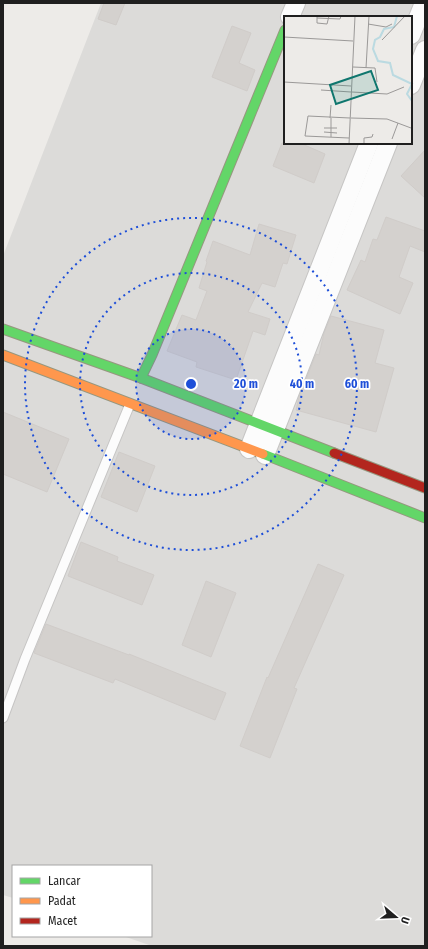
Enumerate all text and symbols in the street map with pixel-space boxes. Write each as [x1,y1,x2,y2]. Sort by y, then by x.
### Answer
inset map [284,16,412,144]
centre of rings [184,377,198,391]
text: 20 m [233,377,258,391]
text: 40 m [290,377,314,391]
text: 60 m [345,377,369,391]
legend [12,865,152,937]
text: Lancar [48,874,81,888]
text: Padat [48,894,76,908]
north arrow [376,897,416,937]
text: Macet [48,914,77,928]
text: U [398,915,412,925]

